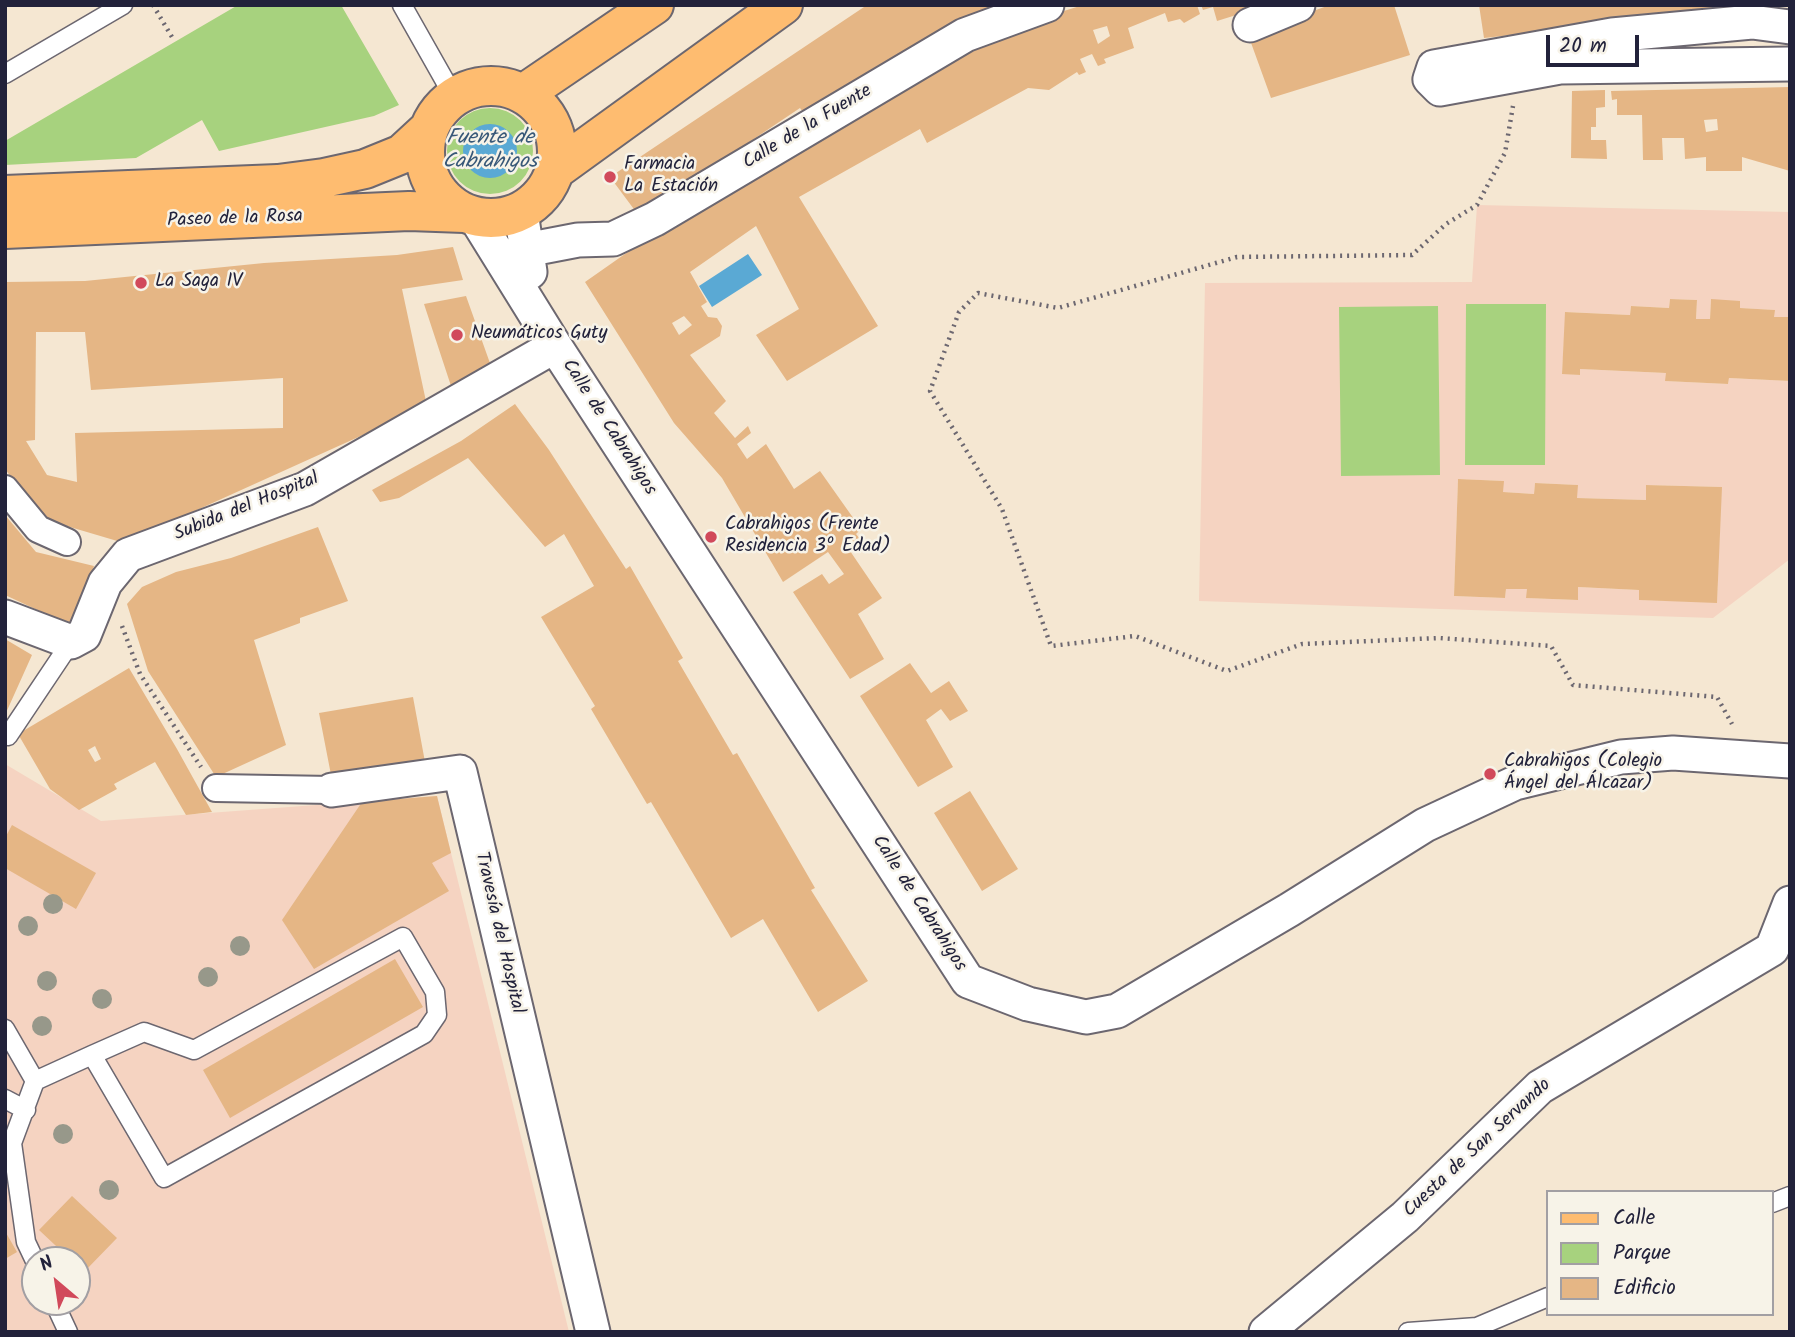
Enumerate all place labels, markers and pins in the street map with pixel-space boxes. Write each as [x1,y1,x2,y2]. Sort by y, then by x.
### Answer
place label: Farmacia La Estación [624,155,718,199]
marker: Farmacia La Estación [602,169,618,185]
place label: La Saga IV [155,272,242,294]
marker: La Saga IV [133,275,149,291]
place label: Neumáticos Guty [471,324,607,346]
marker: Neumáticos Guty [449,327,465,343]
place label: Cabrahigos (Frente Residencia 3º Edad) [725,515,891,559]
marker: Cabrahigos (Frente Residencia 3º Edad) [703,529,719,545]
place label: Cabrahigos (Colegio Ángel del Álcazar) [1504,752,1662,796]
marker: Cabrahigos (Colegio Ángel del Álcazar) [1482,766,1498,782]

